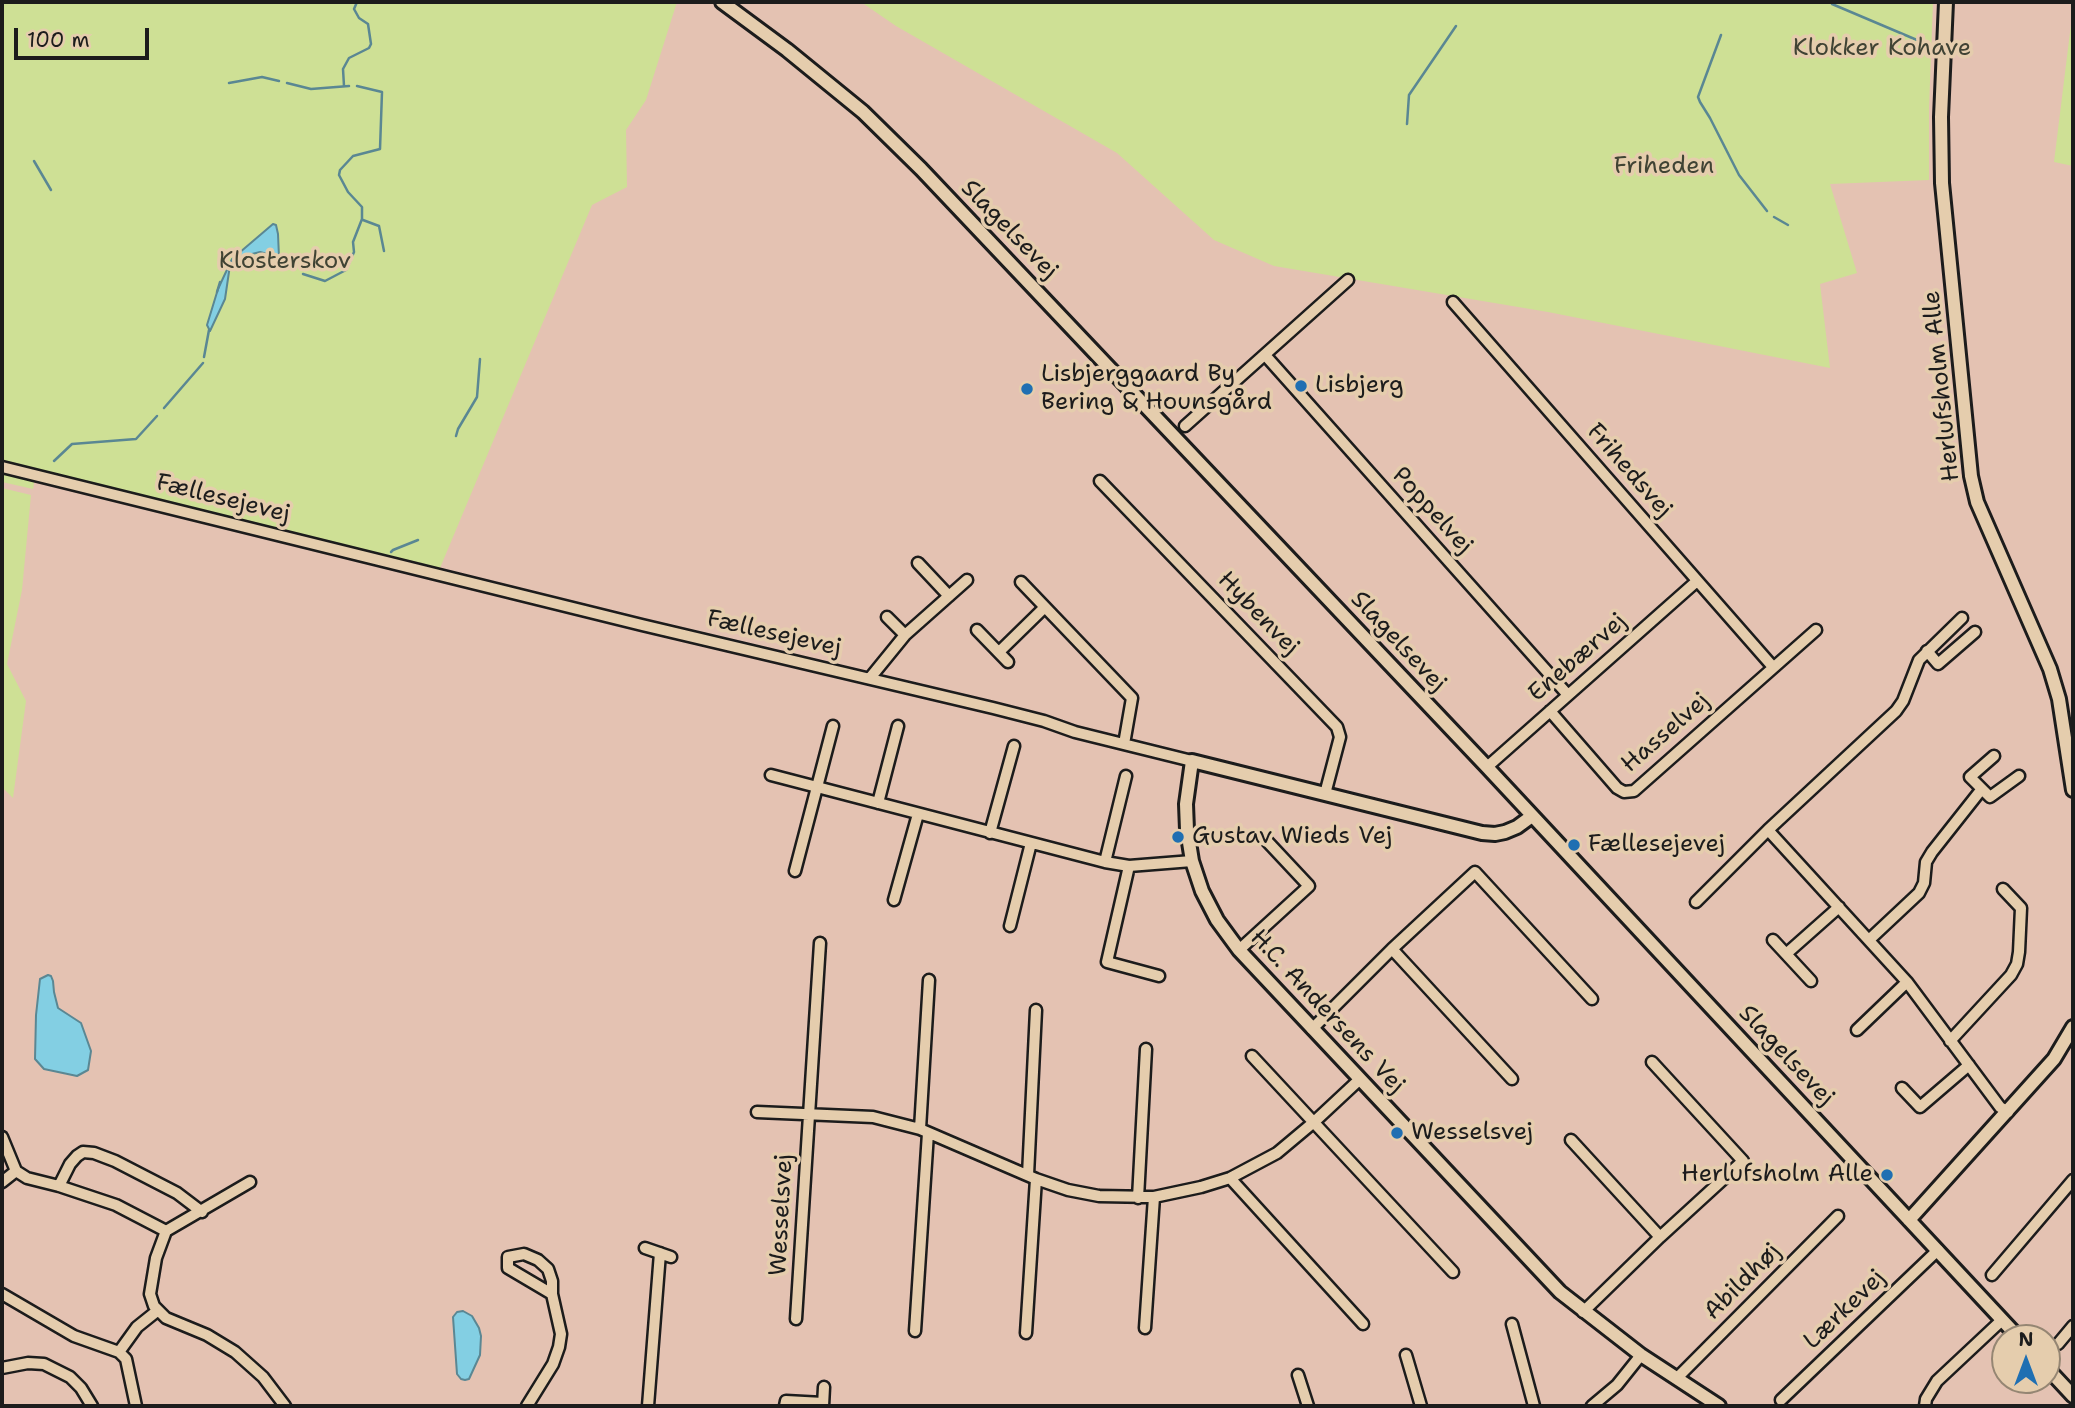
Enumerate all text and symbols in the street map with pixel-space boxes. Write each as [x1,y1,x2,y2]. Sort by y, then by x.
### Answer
scale bar [18,14,152,58]
text: 100 m [27,26,90,54]
park label: Klokker Kohave [1793,35,1971,63]
park label: Friheden [1614,153,1714,181]
street label: Slagelsevej [955,174,1063,286]
park label: Klosterskov [219,248,351,276]
street label: Herlufsholm Alle [1918,289,1966,483]
place label: Lisbjerggaard By Bering & Hounsgård [1041,361,1272,417]
place label: Lisbjerg [1315,372,1404,400]
marker: Lisbjerg [1293,378,1309,394]
marker: Lisbjerggaard By Bering & Hounsgård [1019,381,1035,397]
street label: Frihedsvej [1580,418,1678,524]
street label: Poppelvej [1386,462,1478,560]
street label: Fællesejevej [153,468,293,530]
street label: Hybenvej [1211,566,1305,662]
street label: Slagelsevej [1344,586,1452,698]
street label: Fællesejevej [704,605,844,663]
street label: Enebærvej [1523,608,1633,708]
street label: Hasselvej [1616,687,1716,779]
place label: Gustav Wieds Vej [1192,823,1392,851]
marker: Gustav Wieds Vej [1170,829,1186,845]
place label: Fællesejevej [1588,831,1725,859]
marker: Fællesejevej [1566,837,1582,853]
street label: H.C. Andersens Vej [1244,924,1410,1100]
street label: Slagelsevej [1732,1000,1840,1112]
place label: Wesselsvej [1411,1119,1533,1147]
marker: Wesselsvej [1389,1125,1405,1141]
street label: Wesselsvej [764,1153,800,1277]
place label: Herlufsholm Alle [1681,1161,1873,1189]
marker: Herlufsholm Alle [1879,1167,1895,1183]
street label: Abildhøj [1699,1238,1787,1326]
street label: Lærkevej [1798,1264,1892,1356]
north arrow [1991,1324,2061,1394]
text: N [2018,1327,2034,1352]

